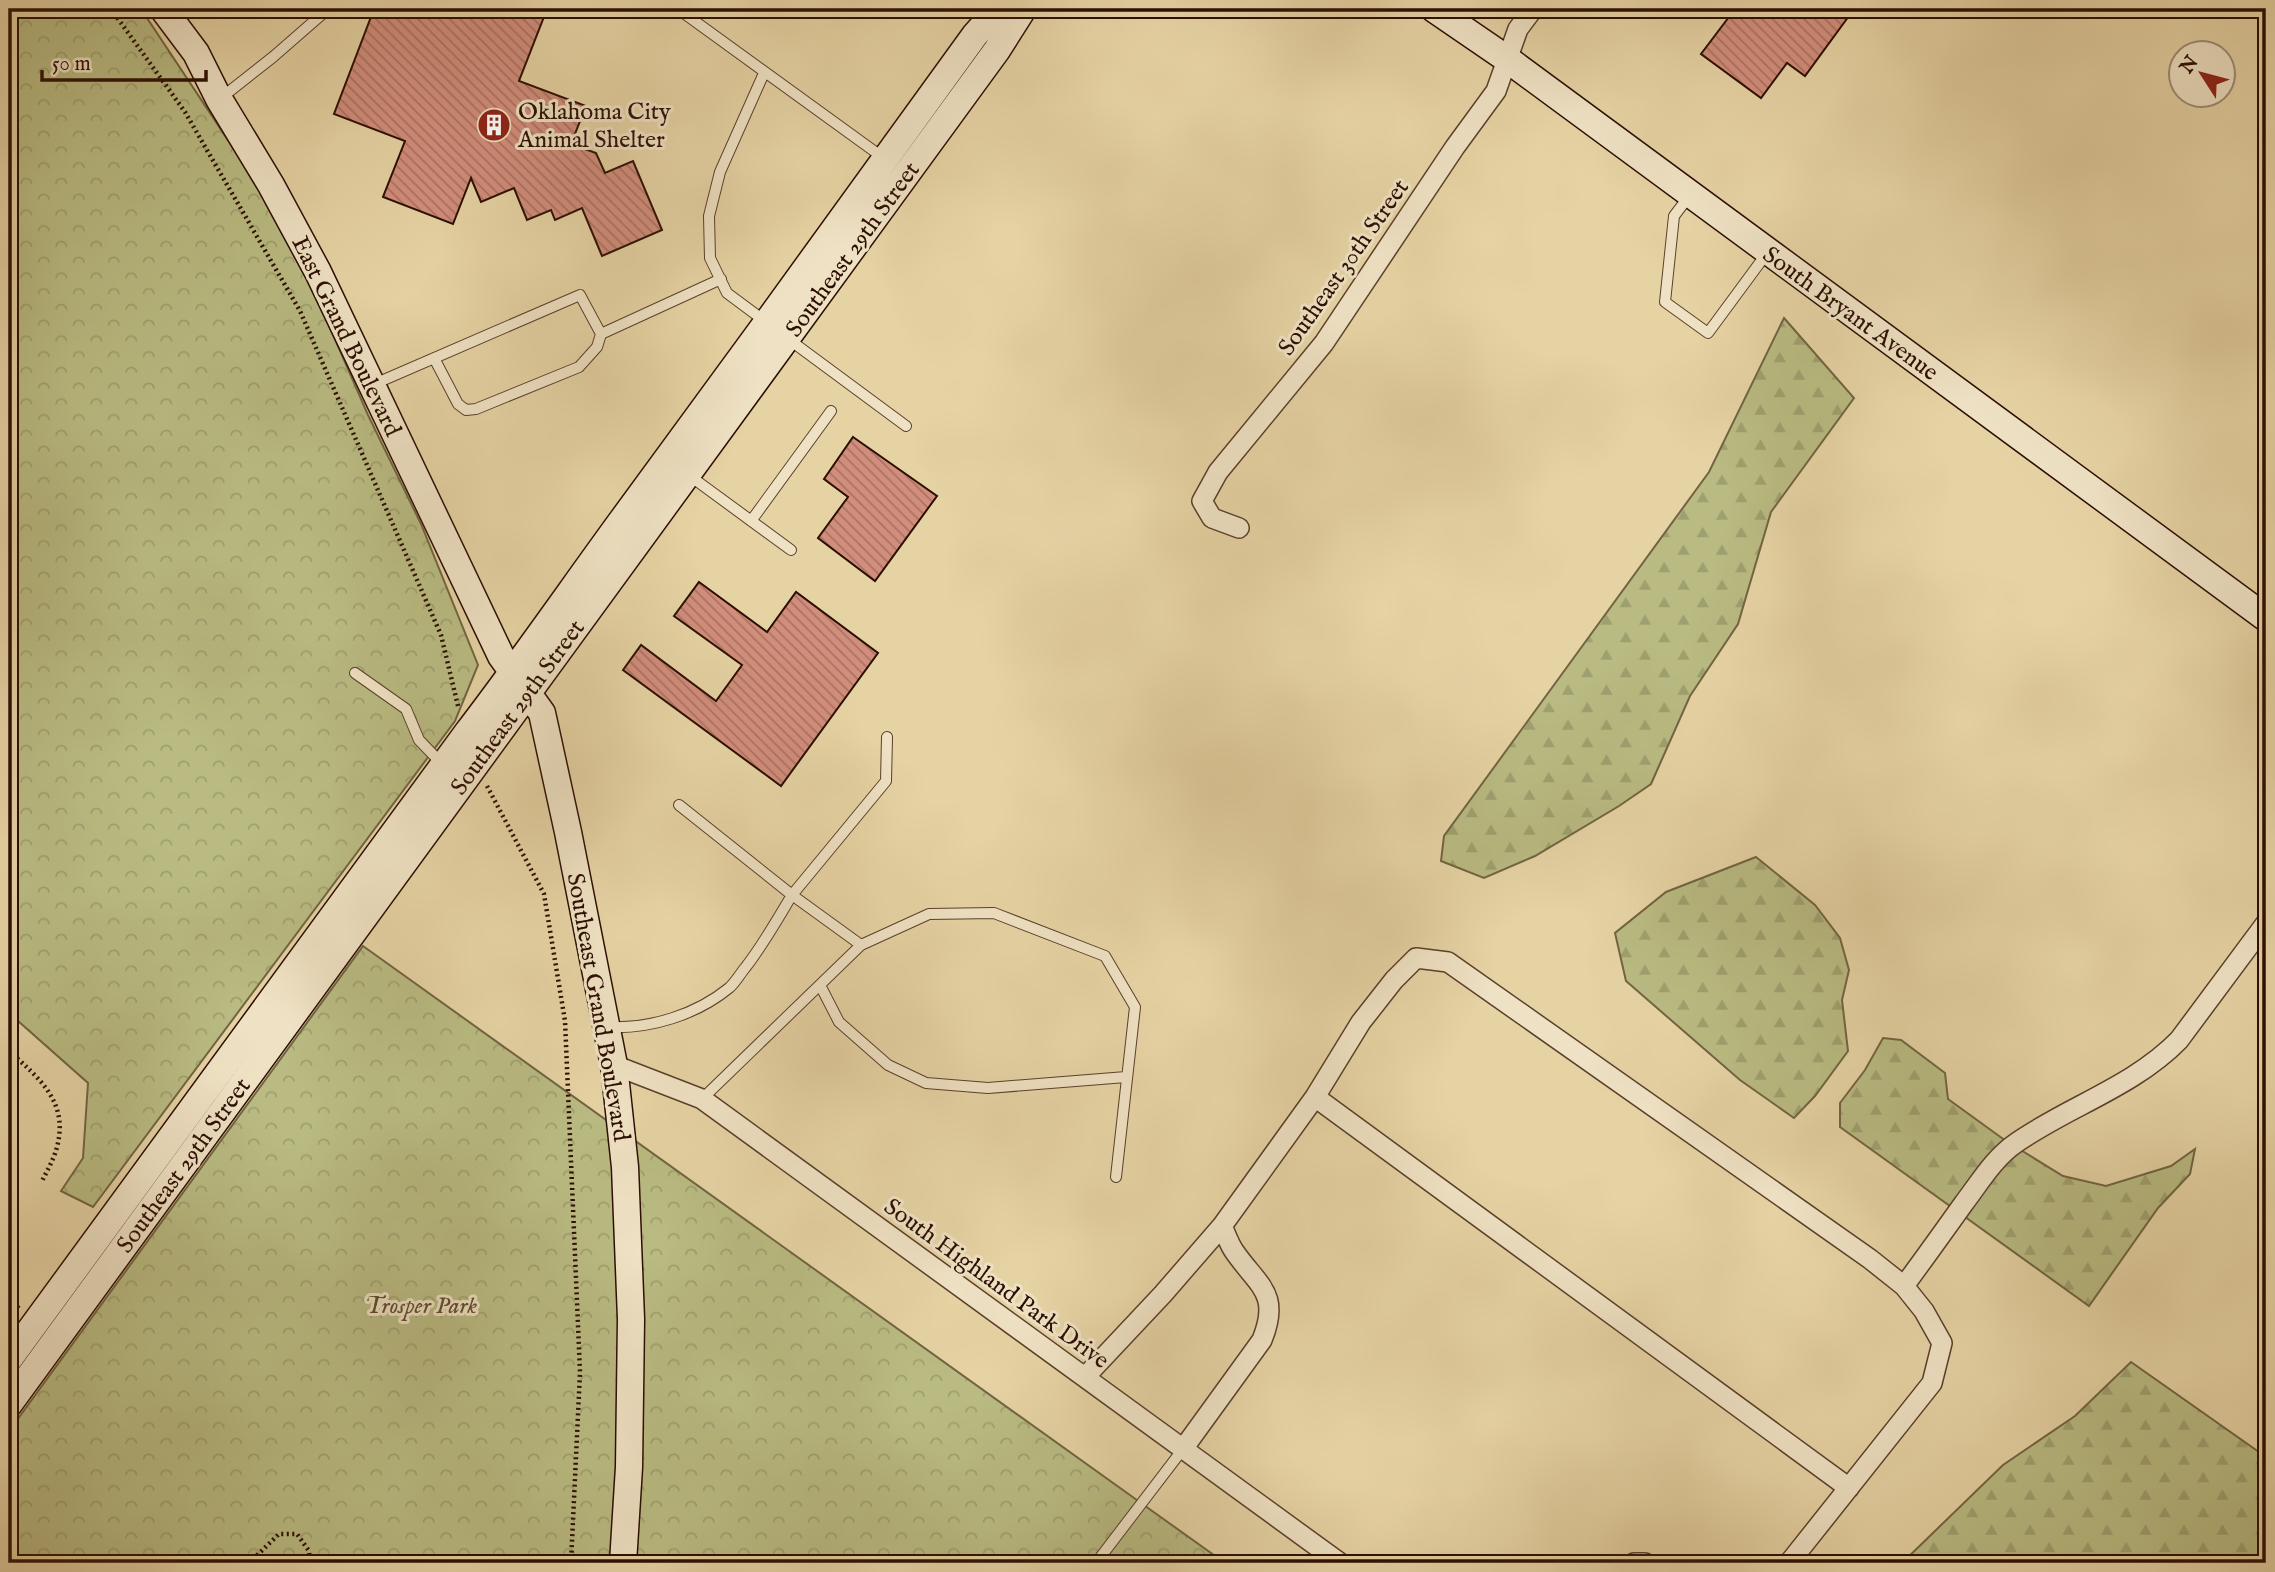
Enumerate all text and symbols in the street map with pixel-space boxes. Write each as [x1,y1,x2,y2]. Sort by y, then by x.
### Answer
scale bar [42,38,206,82]
north arrow [2166,38,2236,108]
text: 50 m [52,51,91,78]
text: N [2175,51,2205,80]
place label: Oklahoma City Animal Shelter [517,97,671,156]
building icon: Oklahoma City Animal Shelter [475,106,513,144]
street label: Southeast 29th Street [779,156,927,344]
street label: Southeast 30th Street [1272,174,1417,362]
street label: East Grand Boulevard [284,231,408,442]
street label: South Bryant Avenue [1756,240,1944,388]
street label: Southeast 29th Street [444,614,592,802]
street label: Southeast Grand Boulevard [559,871,636,1144]
street label: Southeast 29th Street [110,1072,258,1260]
street label: South Highland Park Drive [877,1192,1115,1376]
park label: Trosper Park [365,1291,478,1322]

